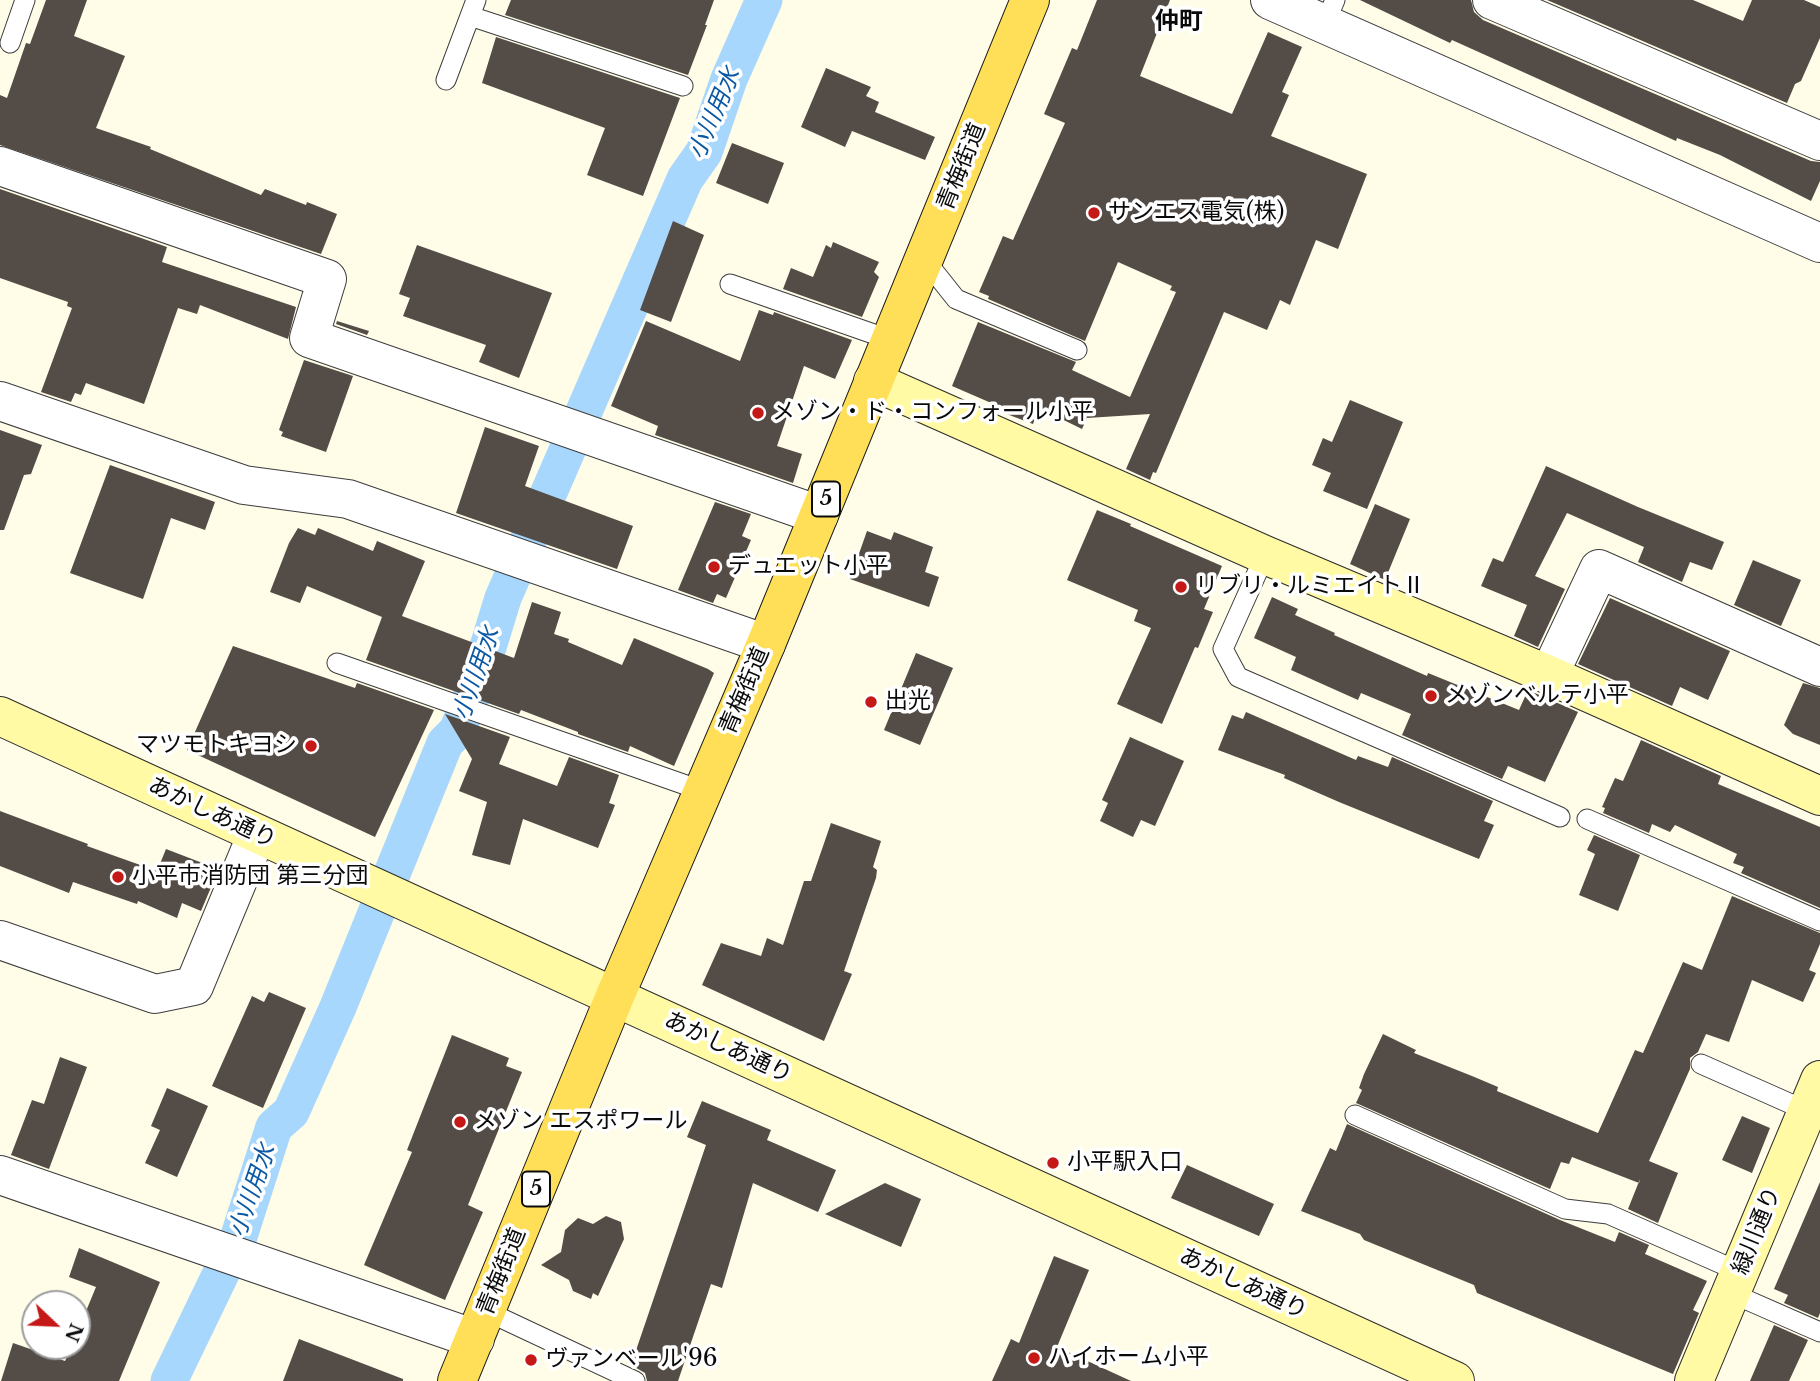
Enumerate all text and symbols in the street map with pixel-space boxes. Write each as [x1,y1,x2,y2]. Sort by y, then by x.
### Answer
district label: 仲町 [1155,8,1203,36]
water label: 小川用水 [683,64,747,164]
street label: 青梅街道 [932,119,992,215]
place label: サンエス電気(株) [1108,199,1284,227]
marker: サンエス電気(株) [1086,205,1102,221]
place label: メゾン・ド・コンフォール小平 [772,399,1094,427]
marker: メゾン・ド・コンフォール小平 [750,405,766,421]
road number: 5 [812,482,840,516]
place label: デュエット小平 [728,553,889,581]
marker: デュエット小平 [706,559,722,575]
place label: リブリ・ルミエイトⅡ [1195,573,1425,601]
marker: リブリ・ルミエイトⅡ [1173,579,1189,595]
water label: 小川用水 [448,624,506,724]
street label: 青梅街道 [714,643,776,739]
place label: メゾンベルテ小平 [1445,682,1629,710]
place label: 出光 [885,688,931,716]
marker: メゾンベルテ小平 [1423,688,1439,704]
marker: 出光 [863,694,879,710]
place label: マツモトキヨシ [136,732,297,760]
marker: マツモトキヨシ [303,738,319,754]
street label: あかしあ通り [144,771,280,855]
place label: 小平市消防団 第三分団 [132,863,369,891]
marker: 小平市消防団 第三分団 [110,869,126,885]
street label: あかしあ通り [660,1006,796,1090]
place label: メゾン エスポワール [474,1108,688,1136]
marker: メゾン エスポワール [452,1114,468,1130]
water label: 小川用水 [224,1141,282,1241]
place label: 小平駅入口 [1067,1149,1182,1177]
marker: 小平駅入口 [1045,1155,1061,1171]
road number: 5 [522,1172,550,1206]
street label: 緑川通り [1727,1183,1787,1279]
street label: 青梅街道 [472,1224,532,1320]
street label: あかしあ通り [1175,1242,1311,1326]
north arrow [21,1290,91,1360]
text: N [60,1320,88,1345]
place label: ハイホーム小平 [1048,1344,1209,1372]
place label: ヴァンベール'96 [545,1346,718,1374]
marker: ハイホーム小平 [1026,1350,1042,1366]
marker: ヴァンベール'96 [523,1352,539,1368]

